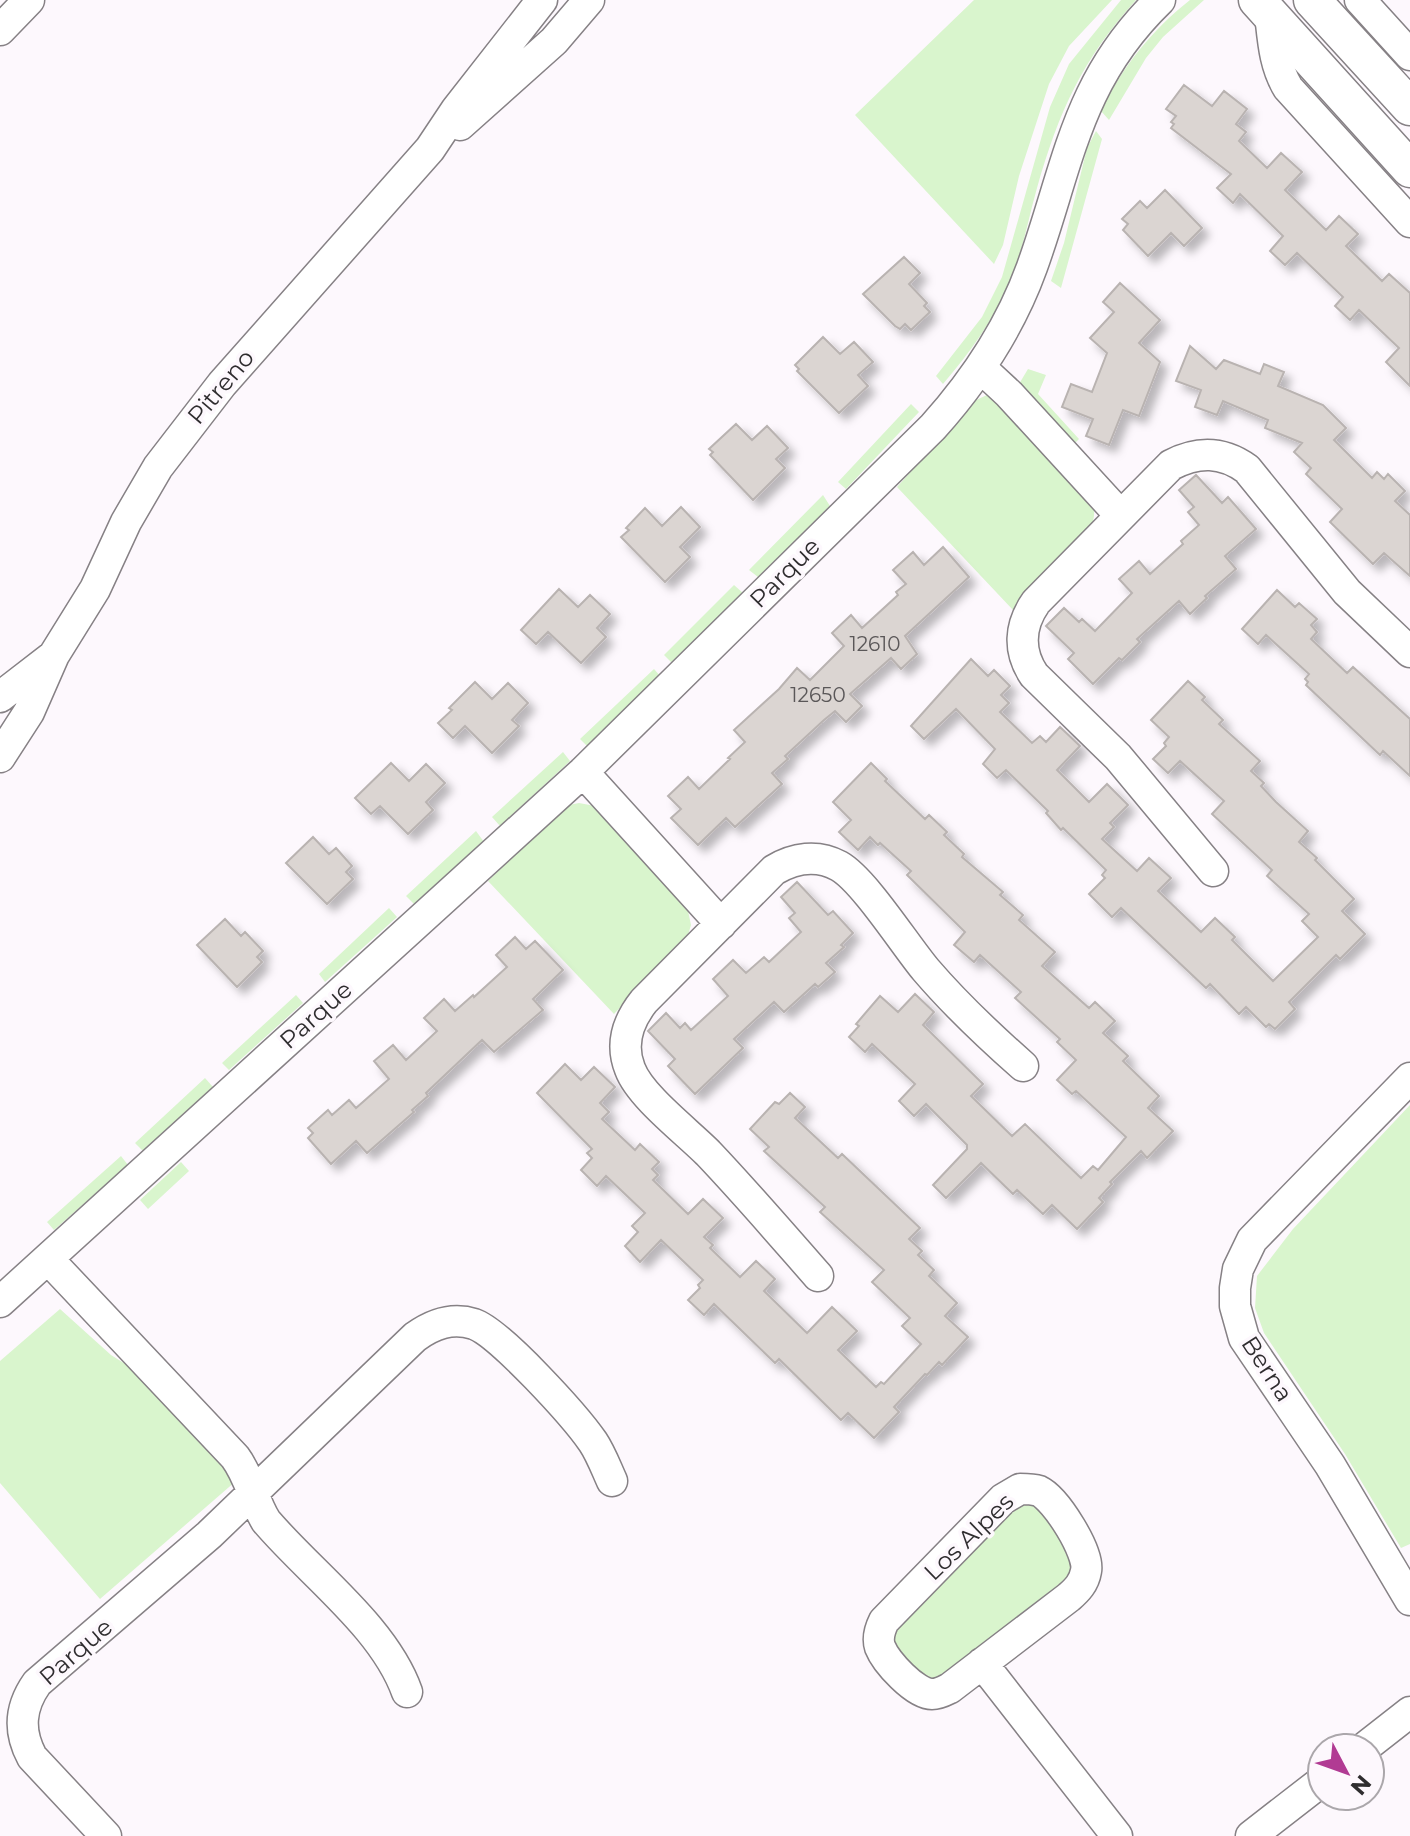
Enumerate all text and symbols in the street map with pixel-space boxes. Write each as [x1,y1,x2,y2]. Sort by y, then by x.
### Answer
street label: Pitreno [181,344,260,430]
street label: Parque [744,532,826,614]
house number: 12610 [849,632,901,656]
house number: 12650 [790,683,846,707]
street label: Parque [274,975,358,1055]
street label: Berna [1236,1330,1299,1407]
street label: Los Alpes [918,1487,1019,1586]
street label: Parque [33,1612,118,1691]
north arrow [1306,1732,1386,1812]
text: N [1345,1769,1377,1800]

